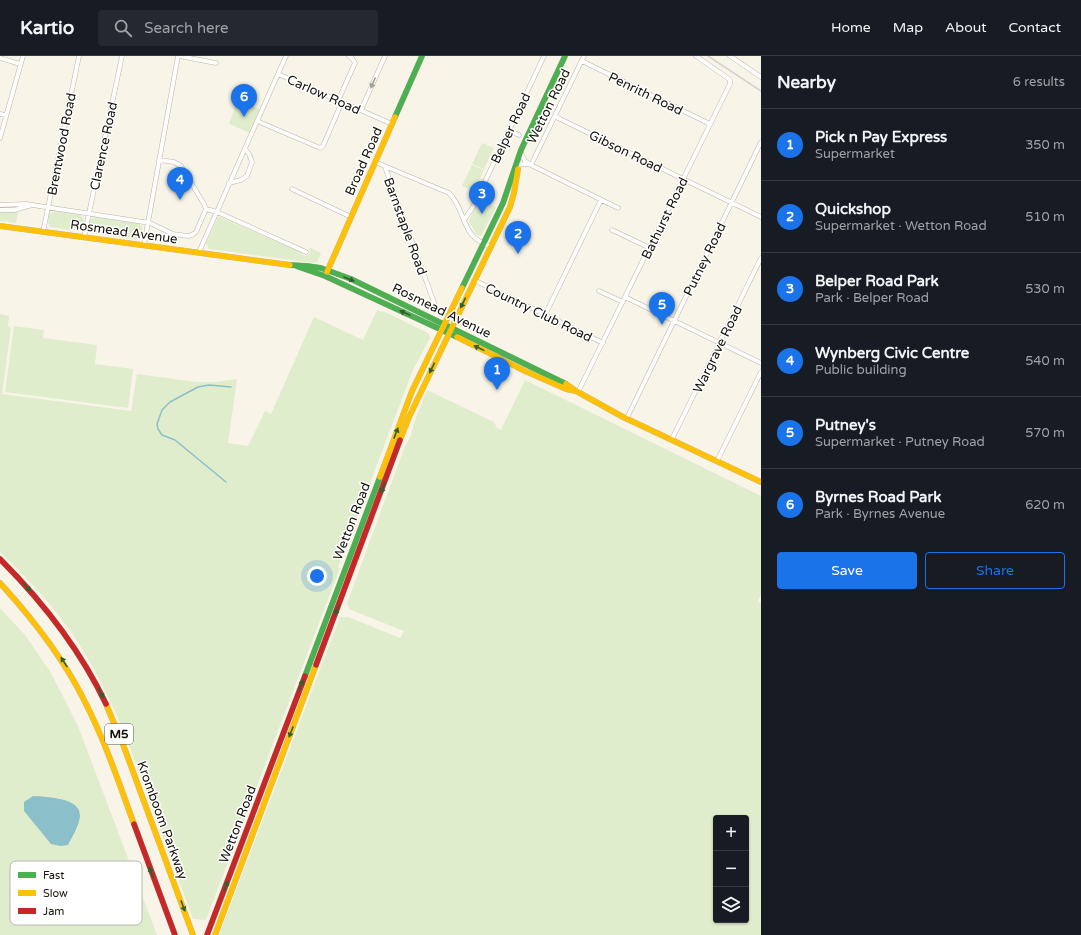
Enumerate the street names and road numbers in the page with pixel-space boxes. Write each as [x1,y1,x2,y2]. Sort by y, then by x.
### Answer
street label: Wetton Road [524,66,574,147]
street label: Penrith Road [606,69,685,119]
street label: Carlow Road [284,72,363,118]
street label: Belper Road [488,91,534,166]
street label: Brentwood Road [44,92,80,197]
street label: Clarence Road [87,101,121,192]
street label: Broad Road [342,125,386,198]
street label: Gibson Road [586,127,665,176]
street label: Barnstaple Road [380,175,430,277]
street label: Bathurst Road [638,175,692,262]
street label: Rosmead Avenue [69,217,179,247]
street label: Putney Road [680,220,730,299]
street label: Rosmead Avenue [389,280,494,342]
street label: Country Club Road [482,280,595,346]
street label: Wargrave Road [690,303,746,396]
street label: Wetton Road [330,480,374,562]
road number: M5 [105,724,133,744]
street label: Kromboom Parkway [133,759,191,882]
street label: Wetton Road [216,783,260,865]

